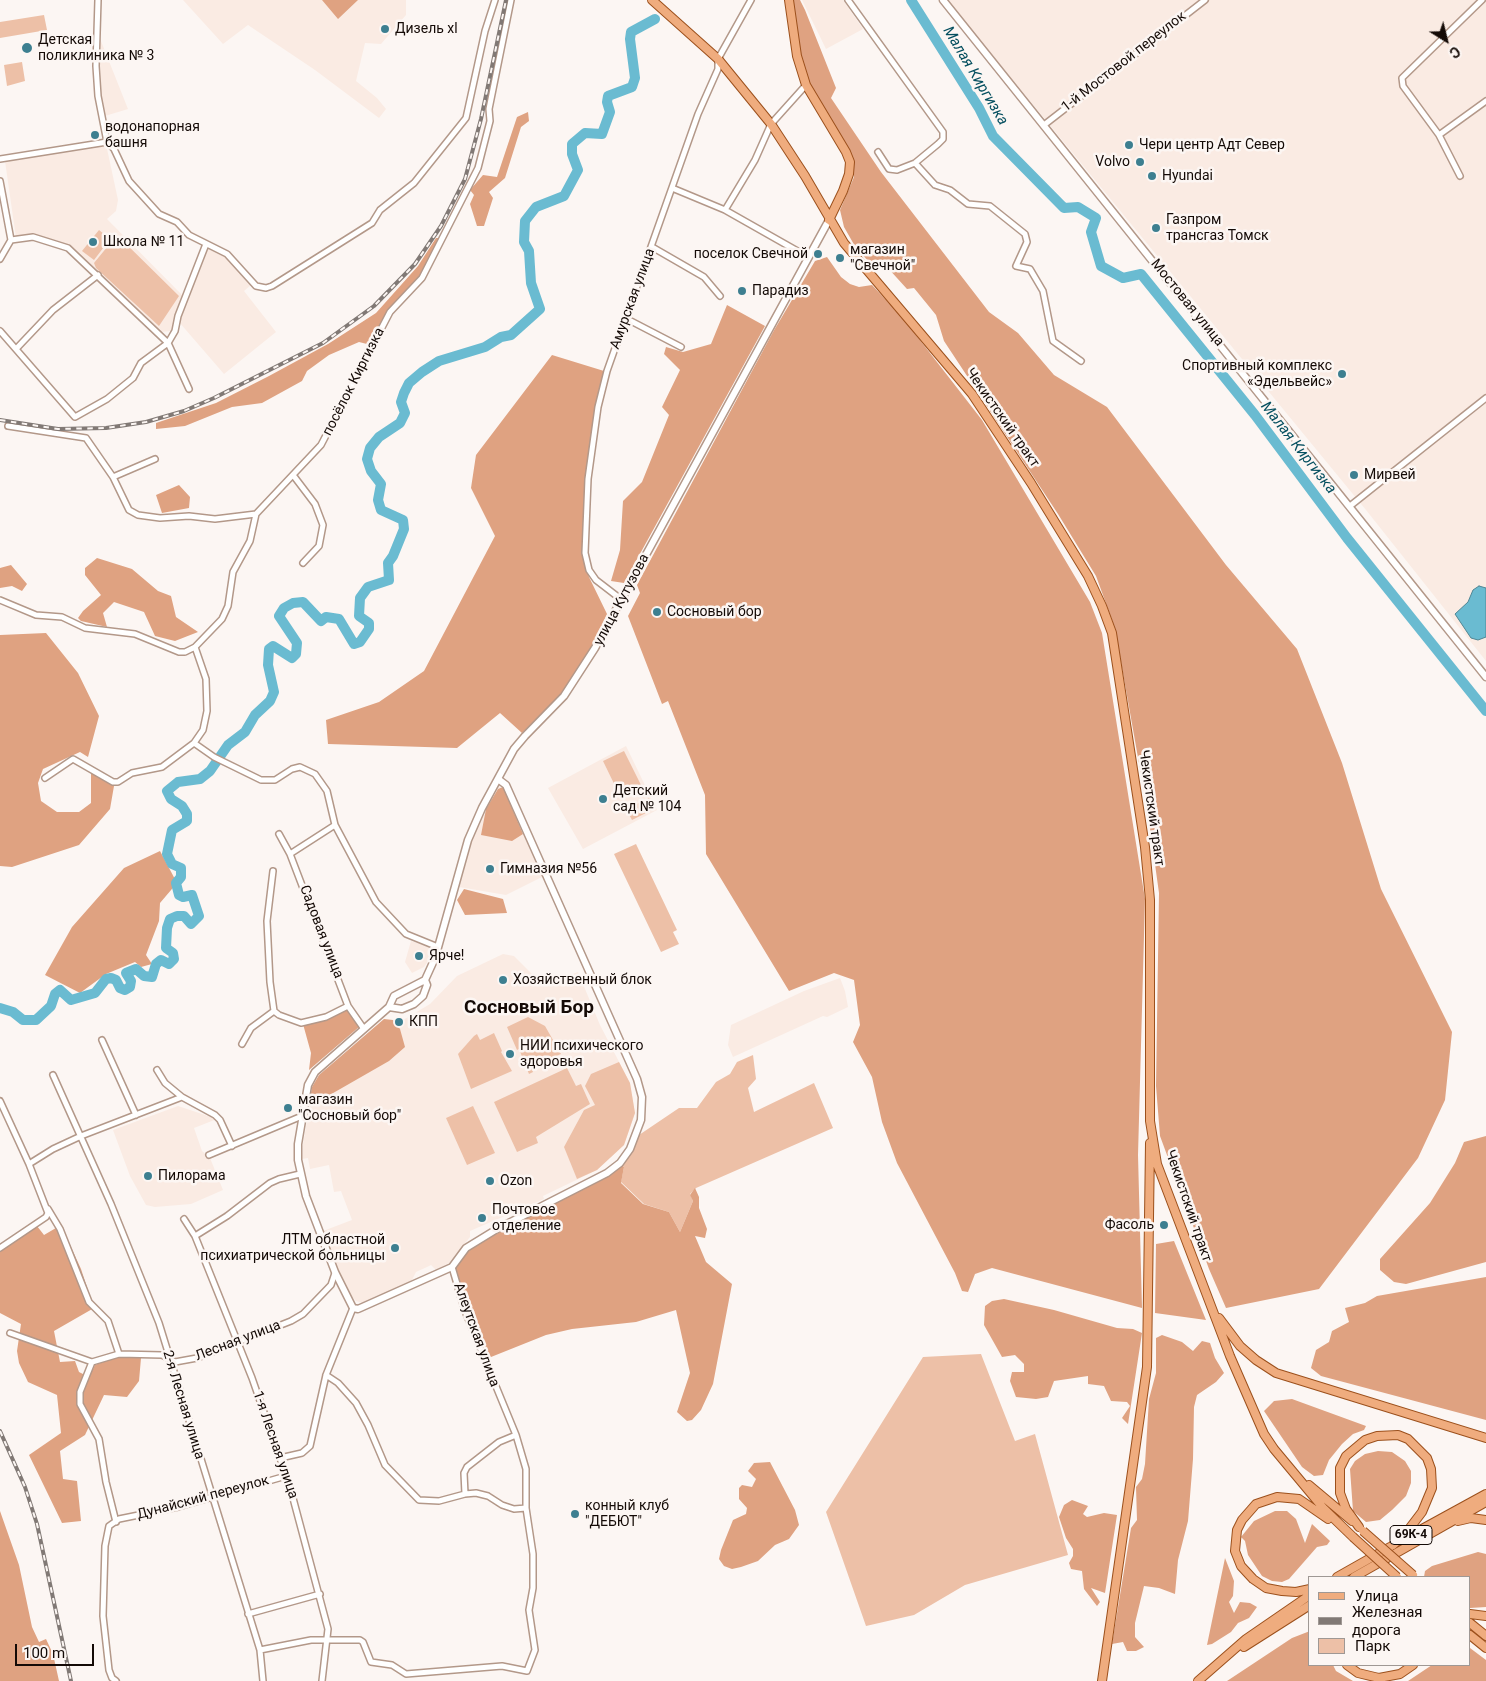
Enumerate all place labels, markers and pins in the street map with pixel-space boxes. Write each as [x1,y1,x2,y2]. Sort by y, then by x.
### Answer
place label: Дизель xl [395,21,458,37]
marker: Дизель xl [379,23,391,35]
place label: Детская поликлиника № 3 [38,32,154,64]
marker: Детская поликлиника № 3 [20,41,34,55]
place label: водонапорная башня [105,119,200,152]
marker: водонапорная башня [89,129,101,141]
place label: Чери центр Адт Север [1139,137,1285,153]
marker: Чери центр Адт Север [1123,139,1135,151]
place label: Volvo [1095,154,1130,170]
marker: Volvo [1134,156,1146,168]
place label: Hyundai [1162,168,1213,184]
marker: Hyundai [1146,170,1158,182]
place label: Газпром трансгаз Томск [1166,212,1269,244]
marker: Газпром трансгаз Томск [1150,222,1162,234]
place label: Школа № 11 [103,234,184,250]
marker: Школа № 11 [87,236,99,248]
place label: магазин "Свечной" [850,242,915,274]
place label: поселок Свечной [694,246,808,262]
marker: поселок Свечной [812,248,824,260]
marker: магазин "Свечной" [834,252,846,264]
place label: Парадиз [752,283,809,299]
marker: Парадиз [736,285,748,297]
place label: Спортивный комплекс «Эдельвейс» [1182,358,1332,391]
marker: Спортивный комплекс «Эдельвейс» [1336,368,1348,380]
place label: Мирвей [1364,467,1416,483]
marker: Мирвей [1348,469,1360,481]
place label: Сосновый бор [667,604,762,620]
marker: Сосновый бор [651,606,663,618]
place label: Детский сад № 104 [613,783,681,816]
marker: Детский сад № 104 [597,793,609,805]
place label: Гимназия №56 [500,861,597,877]
marker: Гимназия №56 [484,863,496,875]
place label: Ярче! [429,948,464,964]
marker: Ярче! [413,950,425,962]
place label: Хозяйственный блок [513,972,652,988]
marker: Хозяйственный блок [497,974,509,986]
place label: КПП [409,1014,438,1030]
marker: КПП [393,1016,405,1028]
place label: НИИ психического здоровья [520,1038,643,1070]
marker: НИИ психического здоровья [504,1048,516,1060]
place label: магазин "Сосновый бор" [298,1092,401,1124]
marker: магазин "Сосновый бор" [282,1102,294,1114]
place label: Пилорама [158,1168,226,1184]
marker: Пилорама [142,1170,154,1182]
place label: Ozon [500,1173,532,1189]
marker: Ozon [484,1175,496,1187]
place label: Почтовое отделение [492,1202,561,1234]
marker: Почтовое отделение [476,1212,488,1224]
place label: Фасоль [1105,1217,1154,1233]
marker: Фасоль [1158,1219,1170,1231]
place label: ЛТМ областной психиатрической больницы [200,1232,385,1264]
marker: ЛТМ областной психиатрической больницы [389,1242,401,1254]
place label: конный клуб "ДЕБЮТ" [585,1498,669,1530]
marker: конный клуб "ДЕБЮТ" [569,1508,581,1520]

